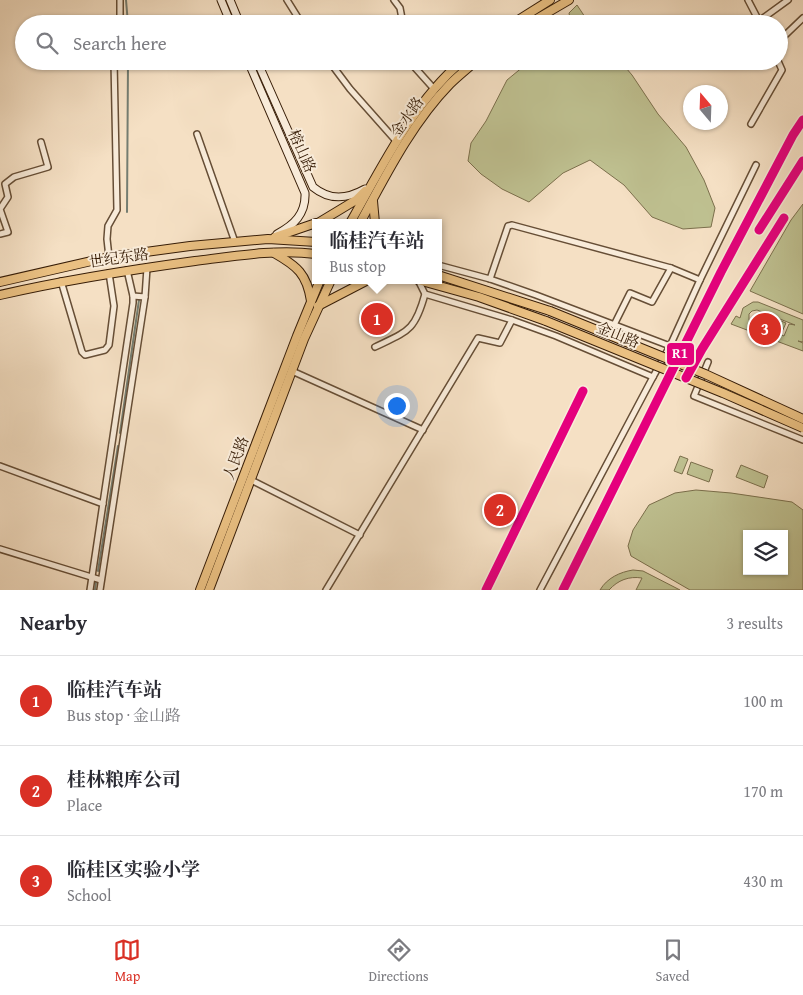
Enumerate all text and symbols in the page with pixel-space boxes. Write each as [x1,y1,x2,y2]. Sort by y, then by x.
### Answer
search box [15,15,788,70]
icon: search [33,29,61,57]
text: Search here [73,29,167,57]
north arrow [683,85,728,130]
street label: 金水路 [385,92,428,141]
street label: 榕山路 [284,126,321,176]
popup [312,219,442,284]
text: 临桂汽车站 [329,226,425,254]
street label: 世纪东路 [88,243,150,272]
text: Bus stop [329,254,386,278]
pin: 1 [361,300,393,338]
pin: 3 [749,310,781,348]
street label: 金山路 [593,316,643,353]
line badge: R1 [666,342,695,366]
text: R1 [672,343,688,363]
your location [384,393,410,419]
street label: 人民路 [218,433,253,483]
pin: 2 [484,491,516,529]
map controls [743,530,788,575]
button: layers [743,530,788,575]
text: Nearby [20,607,87,638]
text: 3 results [726,611,783,635]
text: 临桂汽车站 [67,675,162,703]
text: 1 [32,689,40,713]
text: 100 m [743,689,783,713]
text: Bus stop · 金山路 [67,703,181,727]
text: 桂林粮库公司 [67,765,181,793]
text: 2 [32,779,40,803]
text: 170 m [743,779,783,803]
text: Place [67,793,102,817]
text: 临桂区实验小学 [67,855,200,883]
text: 3 [32,869,40,893]
text: 430 m [743,869,783,893]
text: School [67,883,111,907]
tab: Map [113,936,141,986]
tab: Directions [368,936,429,986]
tab: Saved [656,936,690,986]

